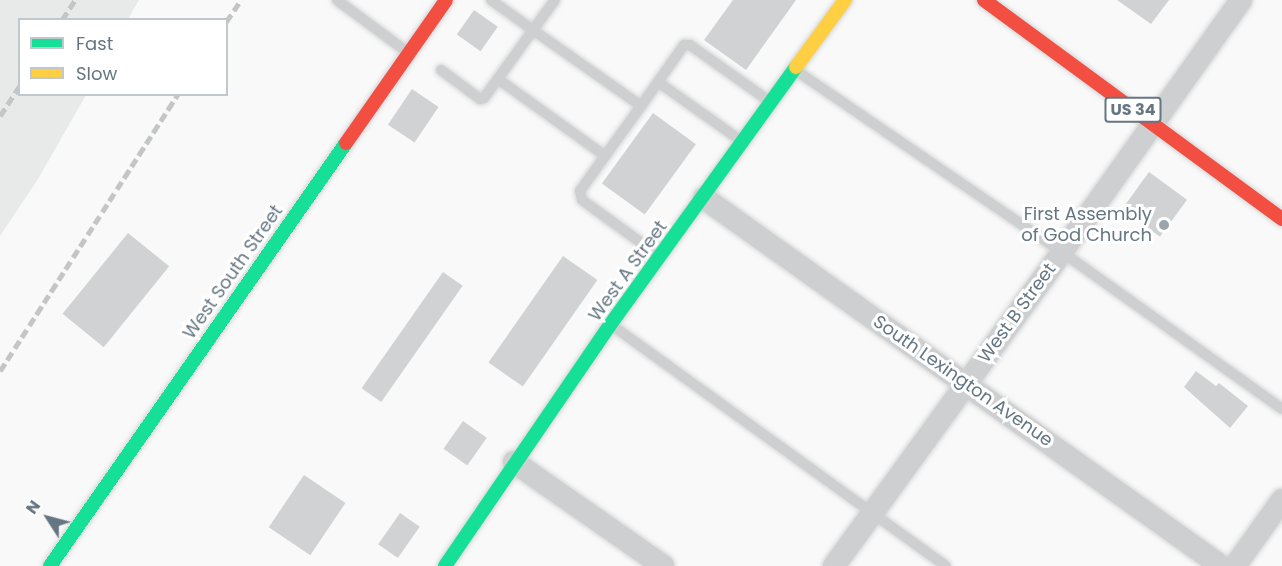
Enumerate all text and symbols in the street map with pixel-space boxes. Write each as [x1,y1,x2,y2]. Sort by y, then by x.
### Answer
legend [18,18,228,96]
text: Fast [76,31,113,56]
text: Slow [76,61,117,86]
road number: US 34 [1103,97,1163,123]
street label: West South Street [179,201,287,343]
place label: First Assembly of God Church [1021,204,1152,246]
street label: West A Street [584,216,672,326]
marker: First Assembly of God Church [1157,218,1171,232]
street label: West B Street [974,259,1060,367]
street label: South Lexington Avenue [869,311,1057,451]
north arrow [18,488,78,548]
text: N [20,495,46,519]

